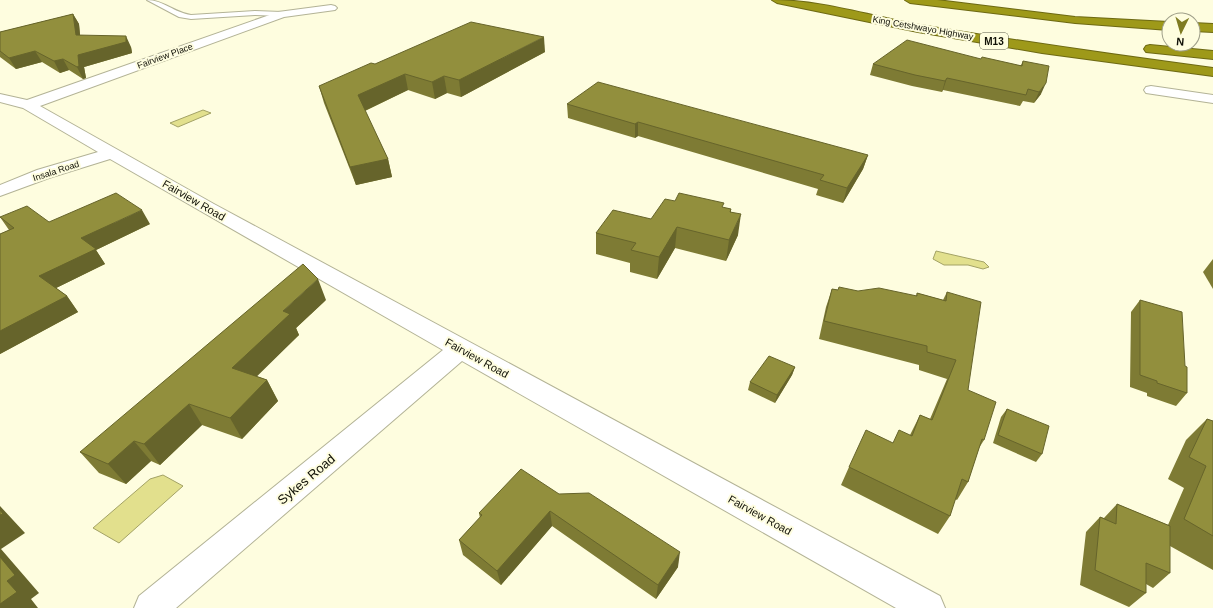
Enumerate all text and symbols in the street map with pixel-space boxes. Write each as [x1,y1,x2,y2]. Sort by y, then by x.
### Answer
north arrow [1161,12,1201,52]
street label: King Cetshwayo Highway [872,14,975,42]
road number: M13 [980,33,1008,49]
text: N [1176,36,1185,48]
street label: Fairview Place [136,41,194,71]
street label: Insala Road [32,159,80,183]
street label: Fairview Road [161,177,227,223]
street label: Fairview Road [443,336,511,380]
street label: Sykes Road [275,451,338,508]
street label: Fairview Road [726,493,794,537]

